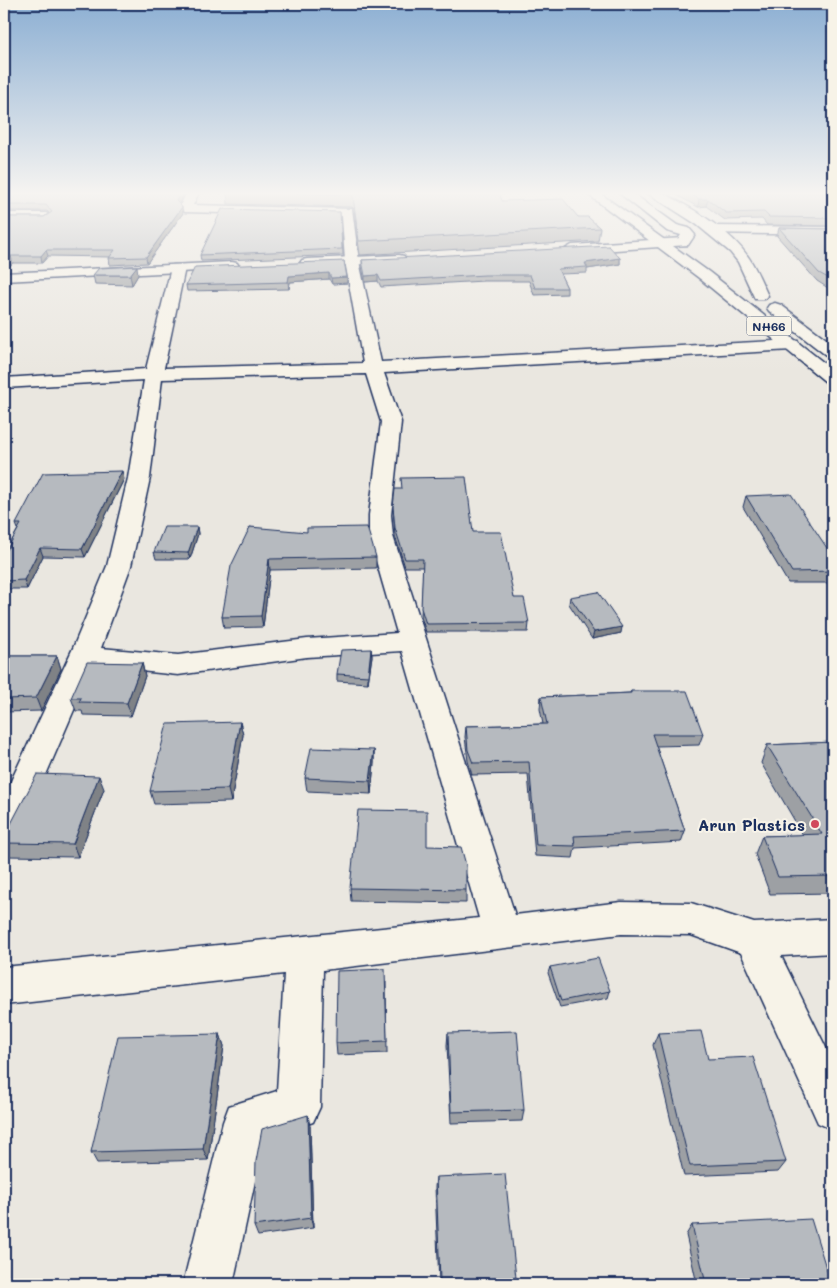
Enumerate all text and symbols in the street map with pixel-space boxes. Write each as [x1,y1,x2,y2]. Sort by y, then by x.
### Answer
road number: NH66 [746,316,792,336]
place label: Arun Plastics [698,814,805,835]
marker: Arun Plastics [809,818,821,830]

